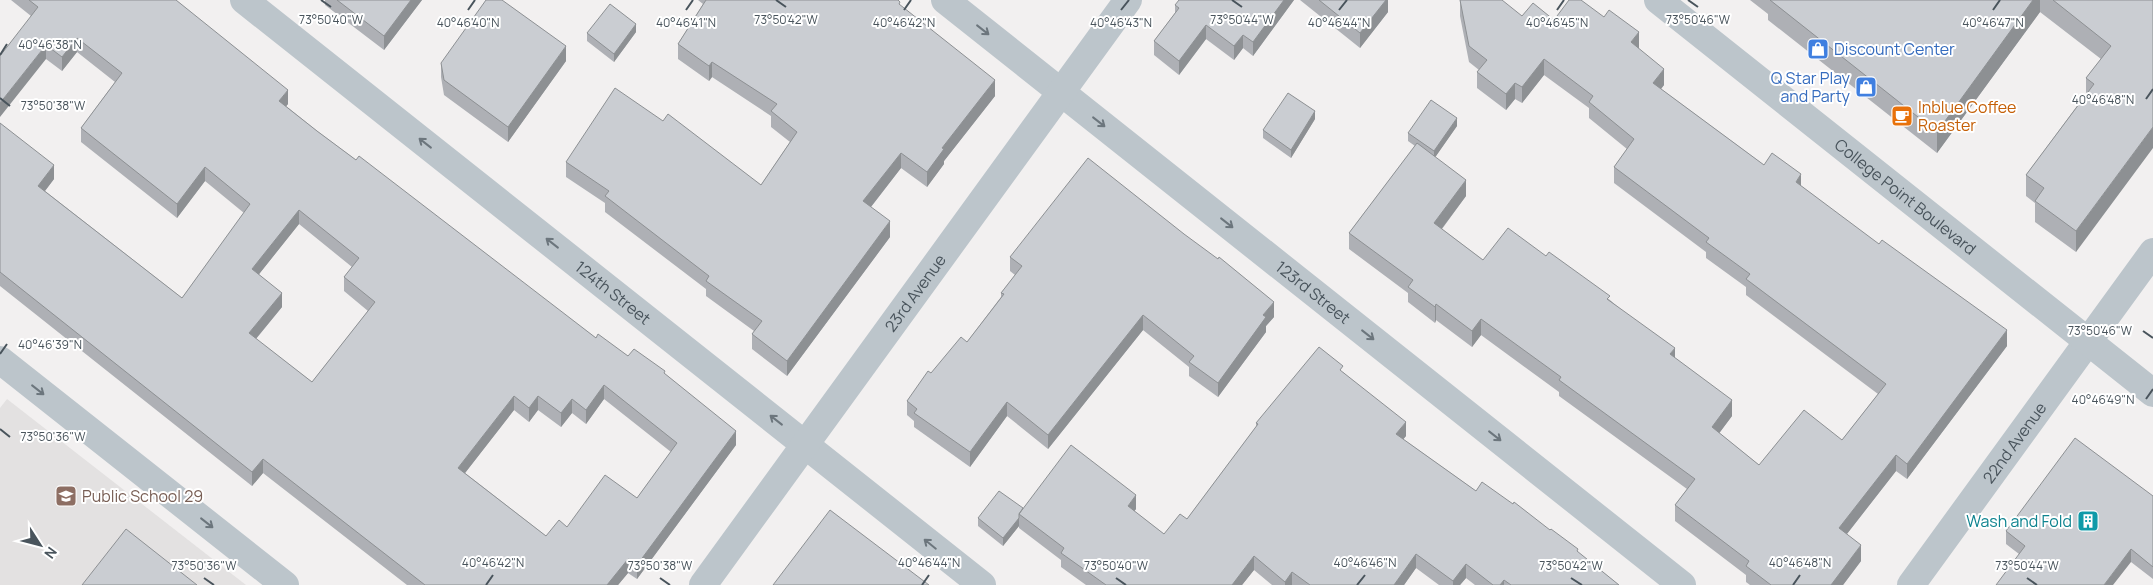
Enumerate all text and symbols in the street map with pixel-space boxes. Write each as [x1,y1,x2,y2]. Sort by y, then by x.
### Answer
text: 73°50'40"W [299,11,364,28]
text: 73°50'42"W [754,11,818,28]
text: 73°50'44"W [1210,11,1274,28]
text: 73°50'46"W [1666,11,1731,28]
text: 40°46'40"N [437,14,499,31]
text: 40°46'41"N [656,14,716,31]
text: 40°46'42"N [873,14,935,31]
text: 40°46'43"N [1090,14,1152,31]
text: 40°46'44"N [1308,14,1370,31]
text: 40°46'45"N [1526,14,1588,31]
text: 40°46'47"N [1962,14,2024,31]
one-way arrow [976,25,989,36]
text: 40°46'38"N [18,36,82,53]
shop icon: Discount Center [1806,37,1830,61]
place label: Discount Center [1834,38,1955,60]
place label: Q Star Play and Party [1771,67,1851,107]
shop icon: Q Star Play and Party [1854,75,1878,99]
text: 40°46'48"N [2072,91,2134,108]
place label: Inblue Coffee Roaster [1918,96,2016,136]
text: 73°50'38"W [21,97,86,114]
cafe icon: Inblue Coffee Roaster [1890,104,1914,128]
one-way arrow [1092,117,1105,128]
street label: College Point Boulevard [1830,133,1981,260]
one-way arrow [418,137,431,148]
one-way arrow [1220,218,1233,229]
one-way arrow [546,238,559,249]
street label: 23rd Avenue [880,250,951,336]
street label: 124th Street [571,256,655,329]
street label: 123rd Street [1271,256,1355,329]
text: 73°50'46"W [2068,322,2133,339]
one-way arrow [1361,330,1374,341]
text: 40°46'39"N [18,336,82,353]
one-way arrow [31,384,44,395]
text: 40°46'49"N [2072,391,2134,408]
street label: 22nd Avenue [1978,398,2051,488]
one-way arrow [770,415,783,426]
text: 73°50'36"W [21,428,86,445]
one-way arrow [1488,431,1501,442]
school or university icon: Public School 29 [54,484,78,508]
place label: Public School 29 [82,485,203,507]
building icon: Wash and Fold [2076,509,2100,533]
place label: Wash and Fold [1966,510,2072,532]
one-way arrow [200,518,213,529]
north arrow [15,520,65,570]
one-way arrow [924,538,937,549]
text: N [40,543,62,563]
text: 40°46'42"N [462,554,524,571]
text: 40°46'44"N [898,554,960,571]
text: 40°46'46"N [1334,554,1396,571]
text: 40°46'48"N [1769,554,1831,571]
text: 73°50'36"W [172,557,237,574]
text: 73°50'38"W [628,557,693,574]
text: 73°50'40"W [1084,557,1149,574]
text: 73°50'42"W [1539,557,1603,574]
text: 73°50'44"W [1995,557,2059,574]

